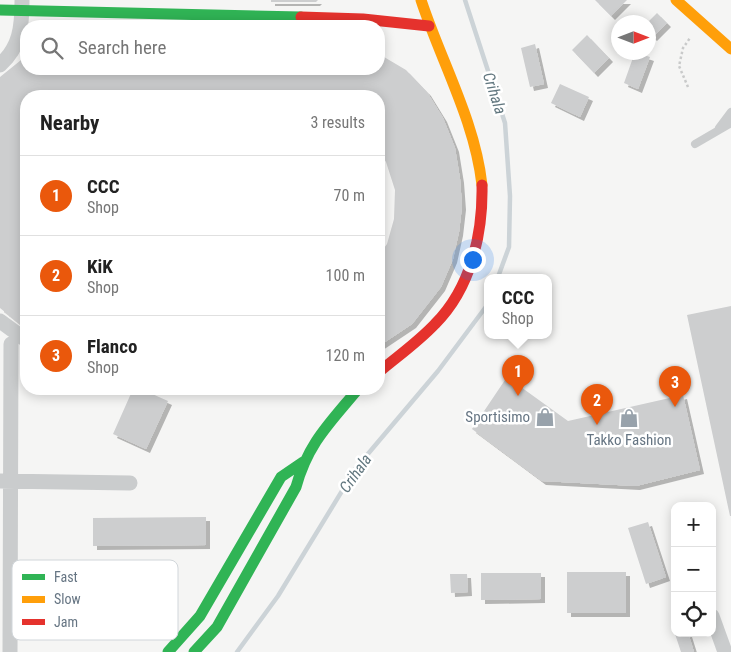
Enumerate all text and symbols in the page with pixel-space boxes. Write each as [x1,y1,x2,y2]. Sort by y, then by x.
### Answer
north arrow [611,15,656,60]
search box [20,20,385,75]
icon: search [38,34,66,62]
text: Search here [78,36,166,59]
water label: Crihala [479,70,510,117]
text: Nearby [40,111,99,135]
text: 3 results [310,113,365,132]
text: CCC [87,175,119,198]
text: 1 [52,186,60,205]
text: 70 m [333,186,365,205]
text: Shop [87,198,119,217]
your location [460,247,486,273]
text: KiK [87,255,113,278]
text: 2 [52,266,60,285]
text: 100 m [326,266,365,285]
popup [484,274,552,339]
text: Shop [87,278,119,297]
text: CCC [502,286,534,309]
text: Shop [502,309,534,328]
text: Flanco [87,335,137,358]
text: 3 [52,346,60,365]
text: 120 m [326,346,365,365]
pin: 1 [502,355,534,396]
text: Shop [87,358,119,377]
pin: 3 [659,366,691,407]
pin: 2 [581,384,613,425]
shop icon: Sportisimo [534,406,556,428]
shop icon: Takko Fashion [618,407,640,429]
place label: Sportisimo [465,408,530,426]
place label: Takko Fashion [586,431,672,449]
water label: Crihala [335,450,376,496]
map controls [671,502,716,637]
button: + [671,502,716,547]
button: − [671,547,716,592]
legend [12,560,178,640]
text: Fast [54,569,78,585]
text: Slow [54,591,81,607]
button: locate [671,592,716,637]
text: Jam [54,614,78,630]

